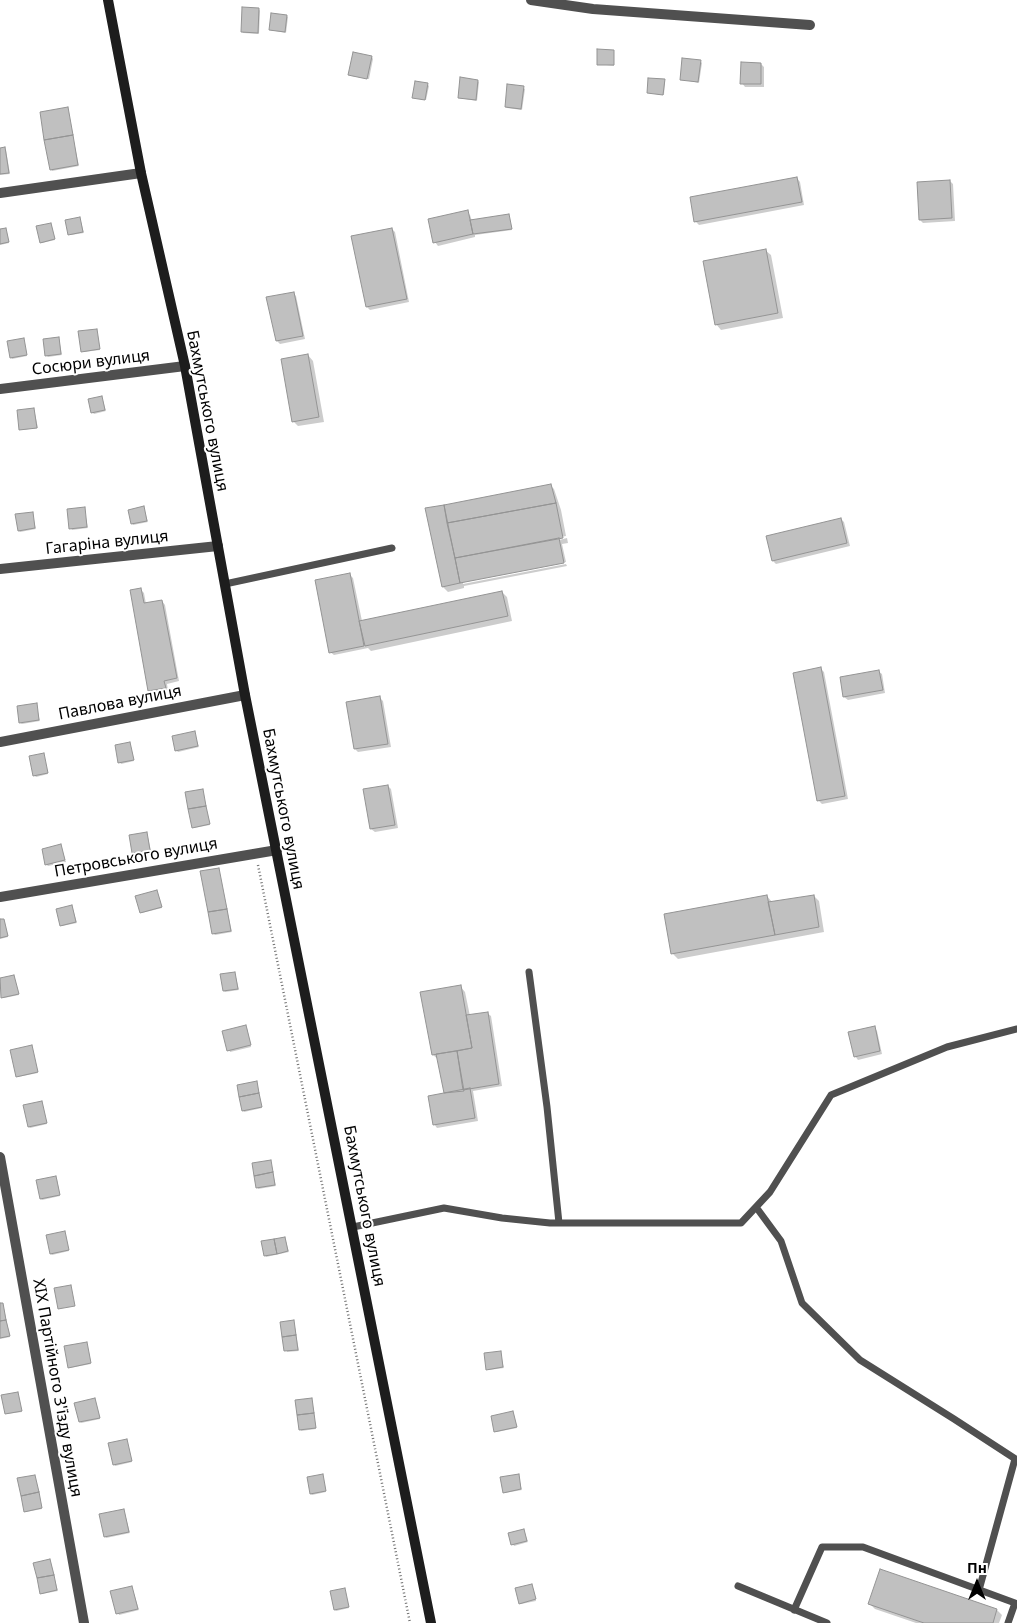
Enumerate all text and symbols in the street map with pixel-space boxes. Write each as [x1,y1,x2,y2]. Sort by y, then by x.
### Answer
street label: Бахмутського вулиця [182,329,232,493]
street label: Сосюри вулиця [31,346,151,380]
street label: Гагаріна вулиця [45,527,169,559]
street label: Павлова вулиця [57,682,183,724]
street label: Бахмутського вулиця [258,727,308,891]
street label: Петровського вулиця [53,834,219,882]
street label: Бахмутського вулиця [339,1124,389,1288]
street label: XIX Партійного З'їзду вулиця [28,1277,86,1499]
north arrow [952,1558,1002,1608]
text: Пн [967,1558,987,1577]

